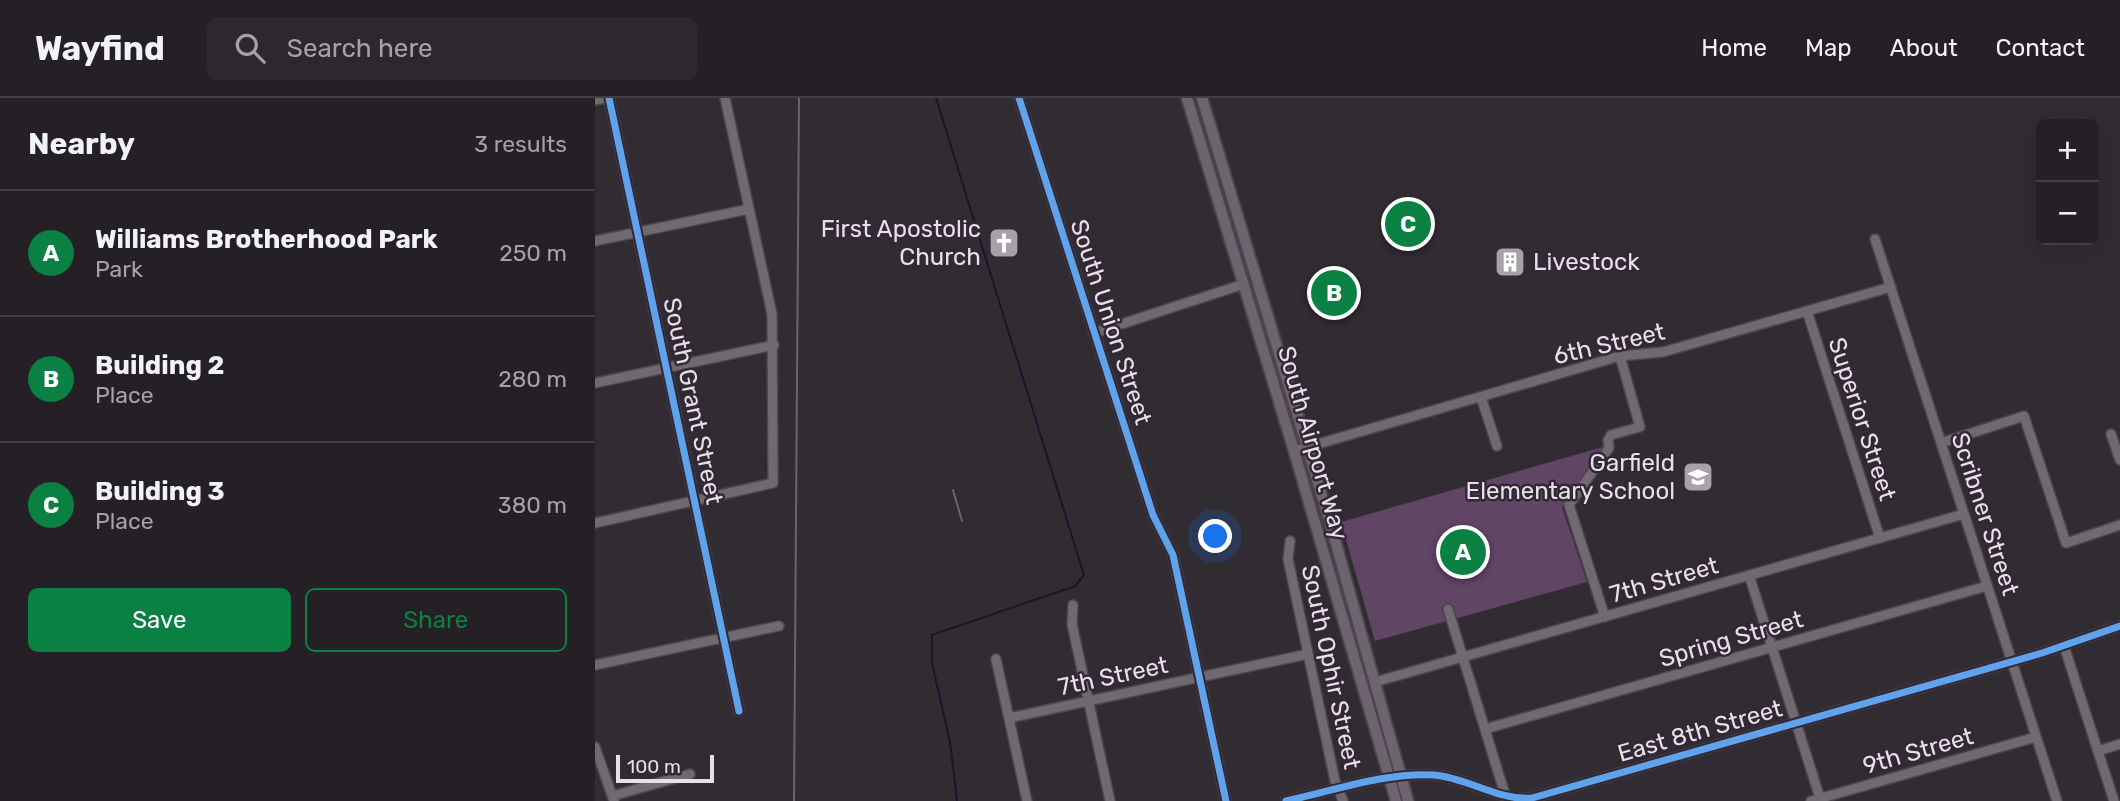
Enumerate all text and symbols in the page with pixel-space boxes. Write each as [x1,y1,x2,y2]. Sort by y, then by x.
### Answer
search box [207,17,697,80]
text: Wayfind [35,29,165,68]
icon: search [231,29,269,67]
text: Search here [287,33,433,64]
text: Home [1701,34,1767,62]
text: Map [1805,34,1852,62]
text: About [1890,34,1958,62]
text: Contact [1996,34,2085,62]
map controls [2036,119,2099,245]
button: + [2036,119,2099,182]
text: Nearby [28,126,135,162]
text: 3 results [474,130,567,158]
button: − [2036,182,2099,245]
pin: C [1385,198,1431,250]
place label: First Apostolic Church [821,215,981,271]
street label: South Union Street [1065,216,1157,428]
text: Williams Brotherhood Park [95,224,438,255]
church icon: First Apostolic Church [987,226,1021,260]
text: A [43,239,59,267]
text: 250 m [499,239,567,267]
building icon: Livestock [1493,245,1527,279]
place label: Livestock [1533,248,1640,276]
text: Park [95,255,143,283]
pin: B [1311,267,1357,319]
street label: South Grant Street [657,295,729,507]
street label: 6th Street [1550,318,1668,370]
street label: Superior Street [1822,334,1902,504]
street label: South Airport Way [1272,343,1354,543]
text: Building 2 [95,350,224,381]
text: B [43,365,59,393]
text: 280 m [498,365,567,393]
text: Place [95,381,154,409]
street label: Scribner Street [1946,429,2024,599]
place label: Garfield Elementary School [1466,449,1675,505]
school or university icon: Garfield Elementary School [1681,460,1715,494]
text: Building 3 [95,476,225,507]
text: C [43,491,59,519]
text: 380 m [498,491,567,519]
text: Place [95,507,154,535]
your location [1198,519,1232,553]
pin: A [1440,526,1486,578]
street label: 7th Street [1607,551,1721,609]
street label: South Ophir Street [1296,562,1366,772]
button: Save [28,588,291,652]
button: Share [305,588,567,652]
street label: Spring Street [1656,605,1806,673]
street label: 7th Street [1056,651,1170,701]
street label: East 8th Street [1615,694,1785,768]
street label: 9th Street [1860,722,1976,780]
scale bar [616,752,714,784]
text: 100 m [627,755,681,778]

